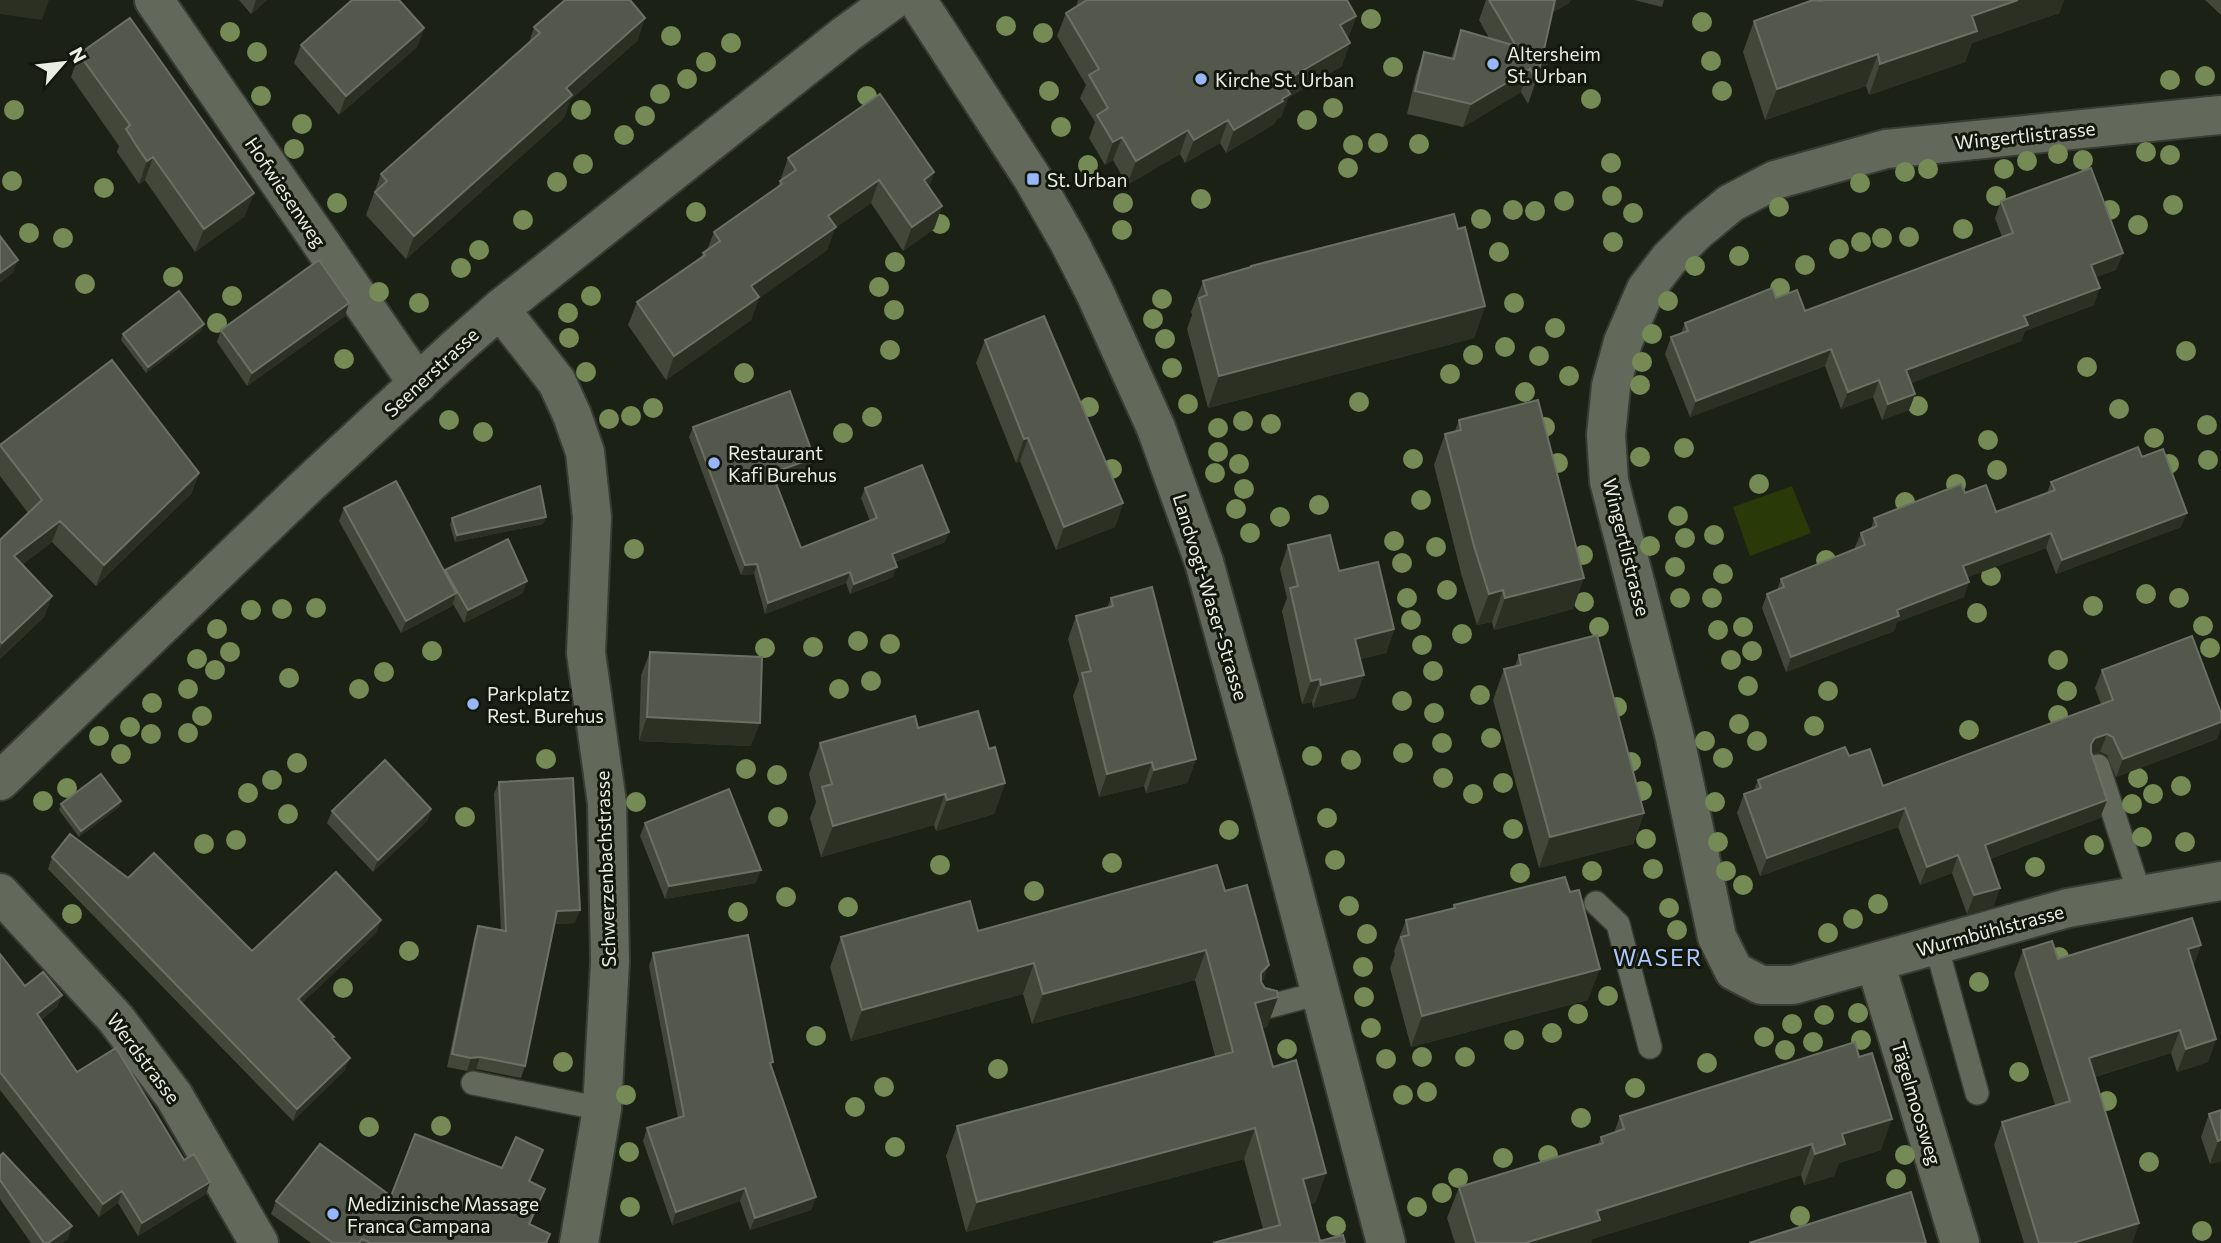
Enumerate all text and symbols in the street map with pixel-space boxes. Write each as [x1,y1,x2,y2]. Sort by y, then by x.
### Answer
north arrow [28,28,98,98]
place label: Altersheim St. Urban [1507,42,1601,87]
text: N [65,43,92,66]
marker: Altersheim St. Urban [1485,56,1501,72]
place label: Kirche St. Urban [1215,68,1354,91]
marker: Kirche St. Urban [1193,71,1209,87]
street label: Wingertlistrasse [1953,116,2097,154]
street label: Hofwiesenweg [241,133,331,251]
place label: St. Urban [1047,168,1127,191]
marker: St. Urban [1025,171,1041,187]
street label: Seenerstrasse [379,323,483,421]
place label: Restaurant Kafi Burehus [728,441,837,486]
marker: Restaurant Kafi Burehus [706,455,722,471]
street label: Wingertlistrasse [1599,476,1655,618]
street label: Landvogt-Waser-Strasse [1169,491,1253,703]
place label: Parkplatz Rest. Burehus [487,682,604,727]
marker: Parkplatz Rest. Burehus [465,696,481,712]
street label: Schwerzenbachstrasse [590,770,620,968]
street label: Wurmbühlstrasse [1914,899,2066,961]
district label: WASER [1613,943,1703,971]
street label: Werdstrasse [103,1008,185,1108]
street label: Tägelmoosweg [1887,1038,1947,1168]
place label: Medizinische Massage Franca Campana [347,1192,539,1237]
marker: Medizinische Massage Franca Campana [325,1206,341,1222]

